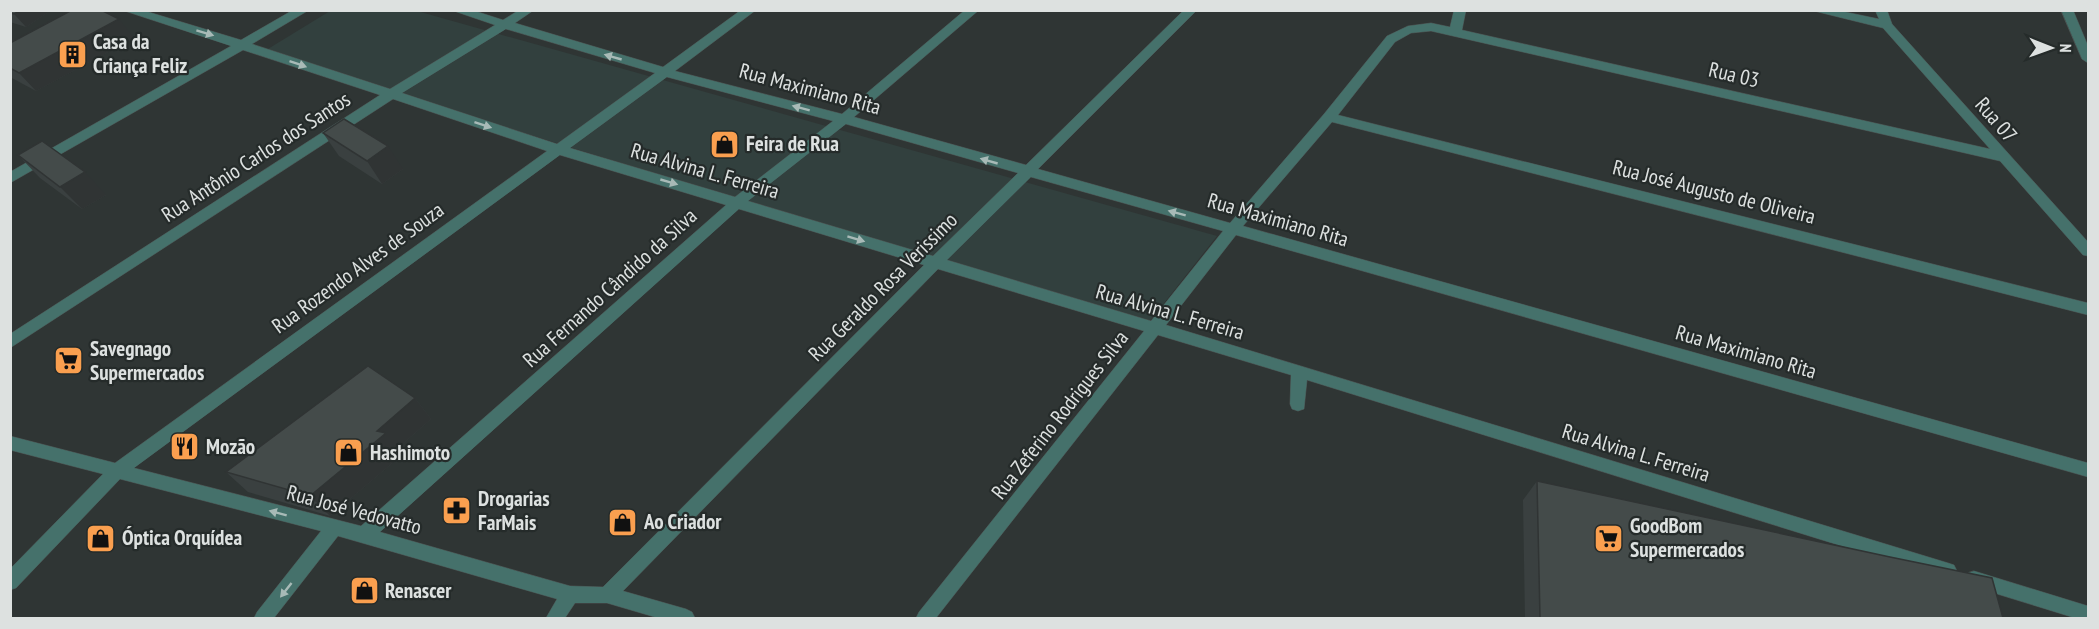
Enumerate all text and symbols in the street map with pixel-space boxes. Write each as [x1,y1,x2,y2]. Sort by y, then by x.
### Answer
north arrow [2021,18,2081,78]
place label: Casa da Criança Feliz [93,28,187,79]
one-way arrow [196,29,214,38]
building icon: Casa da Criança Feliz [56,38,88,70]
text: N [2056,44,2076,53]
one-way arrow [604,52,622,61]
street label: Rua 03 [1706,56,1762,93]
street label: Rua Maximiano Rita [737,57,884,120]
one-way arrow [289,59,307,69]
street label: Rua Antônio Carlos dos Santos [156,85,355,228]
street label: Rua 07 [1969,92,2023,148]
one-way arrow [792,102,810,112]
one-way arrow [474,121,492,130]
shop icon: Feira de Rua [709,128,741,160]
place label: Feira de Rua [746,130,839,157]
street label: Rua Alvina L. Ferreira [628,136,782,205]
street label: Rua José Augusto de Oliveira [1610,153,1818,230]
one-way arrow [980,156,998,165]
one-way arrow [660,178,678,187]
street label: Rua Maximiano Rita [1205,187,1352,253]
street label: Rua Rozendo Alves de Souza [266,196,449,339]
street label: Rua Fernando Cândido da Silva [517,202,702,373]
street label: Rua Geraldo Rosa Verissimo [803,207,963,367]
one-way arrow [1168,208,1186,217]
one-way arrow [847,234,865,244]
street label: Rua Alvina L. Ferreira [1093,277,1247,346]
street label: Rua Maximiano Rita [1673,319,1820,385]
street label: Rua Zeferino Rodrigues Silva [985,325,1134,505]
place label: Savegnago Supermercados [90,335,204,386]
supermarket icon: Savegnago Supermercados [53,345,85,377]
street label: Rua Alvina L. Ferreira [1559,417,1713,488]
restaurant icon: Mozão [169,431,201,463]
place label: Mozão [206,433,255,460]
shop icon: Hashimoto [333,437,365,469]
place label: Hashimoto [370,439,450,466]
street label: Rua José Vedovatto [284,479,424,540]
place label: Drogarias FarMais [478,485,550,536]
pharmacy icon: Drogarias FarMais [441,495,473,527]
shop icon: Ao Criador [607,506,639,538]
one-way arrow [268,508,286,517]
place label: Ao Criador [643,508,722,535]
place label: GoodBom Supermercados [1630,512,1744,563]
shop icon: Óptica Orquídea [85,522,117,554]
supermarket icon: GoodBom Supermercados [1593,522,1625,554]
place label: Óptica Orquídea [122,524,242,551]
shop icon: Renascer [348,575,380,607]
place label: Renascer [385,577,452,604]
one-way arrow [279,582,292,598]

